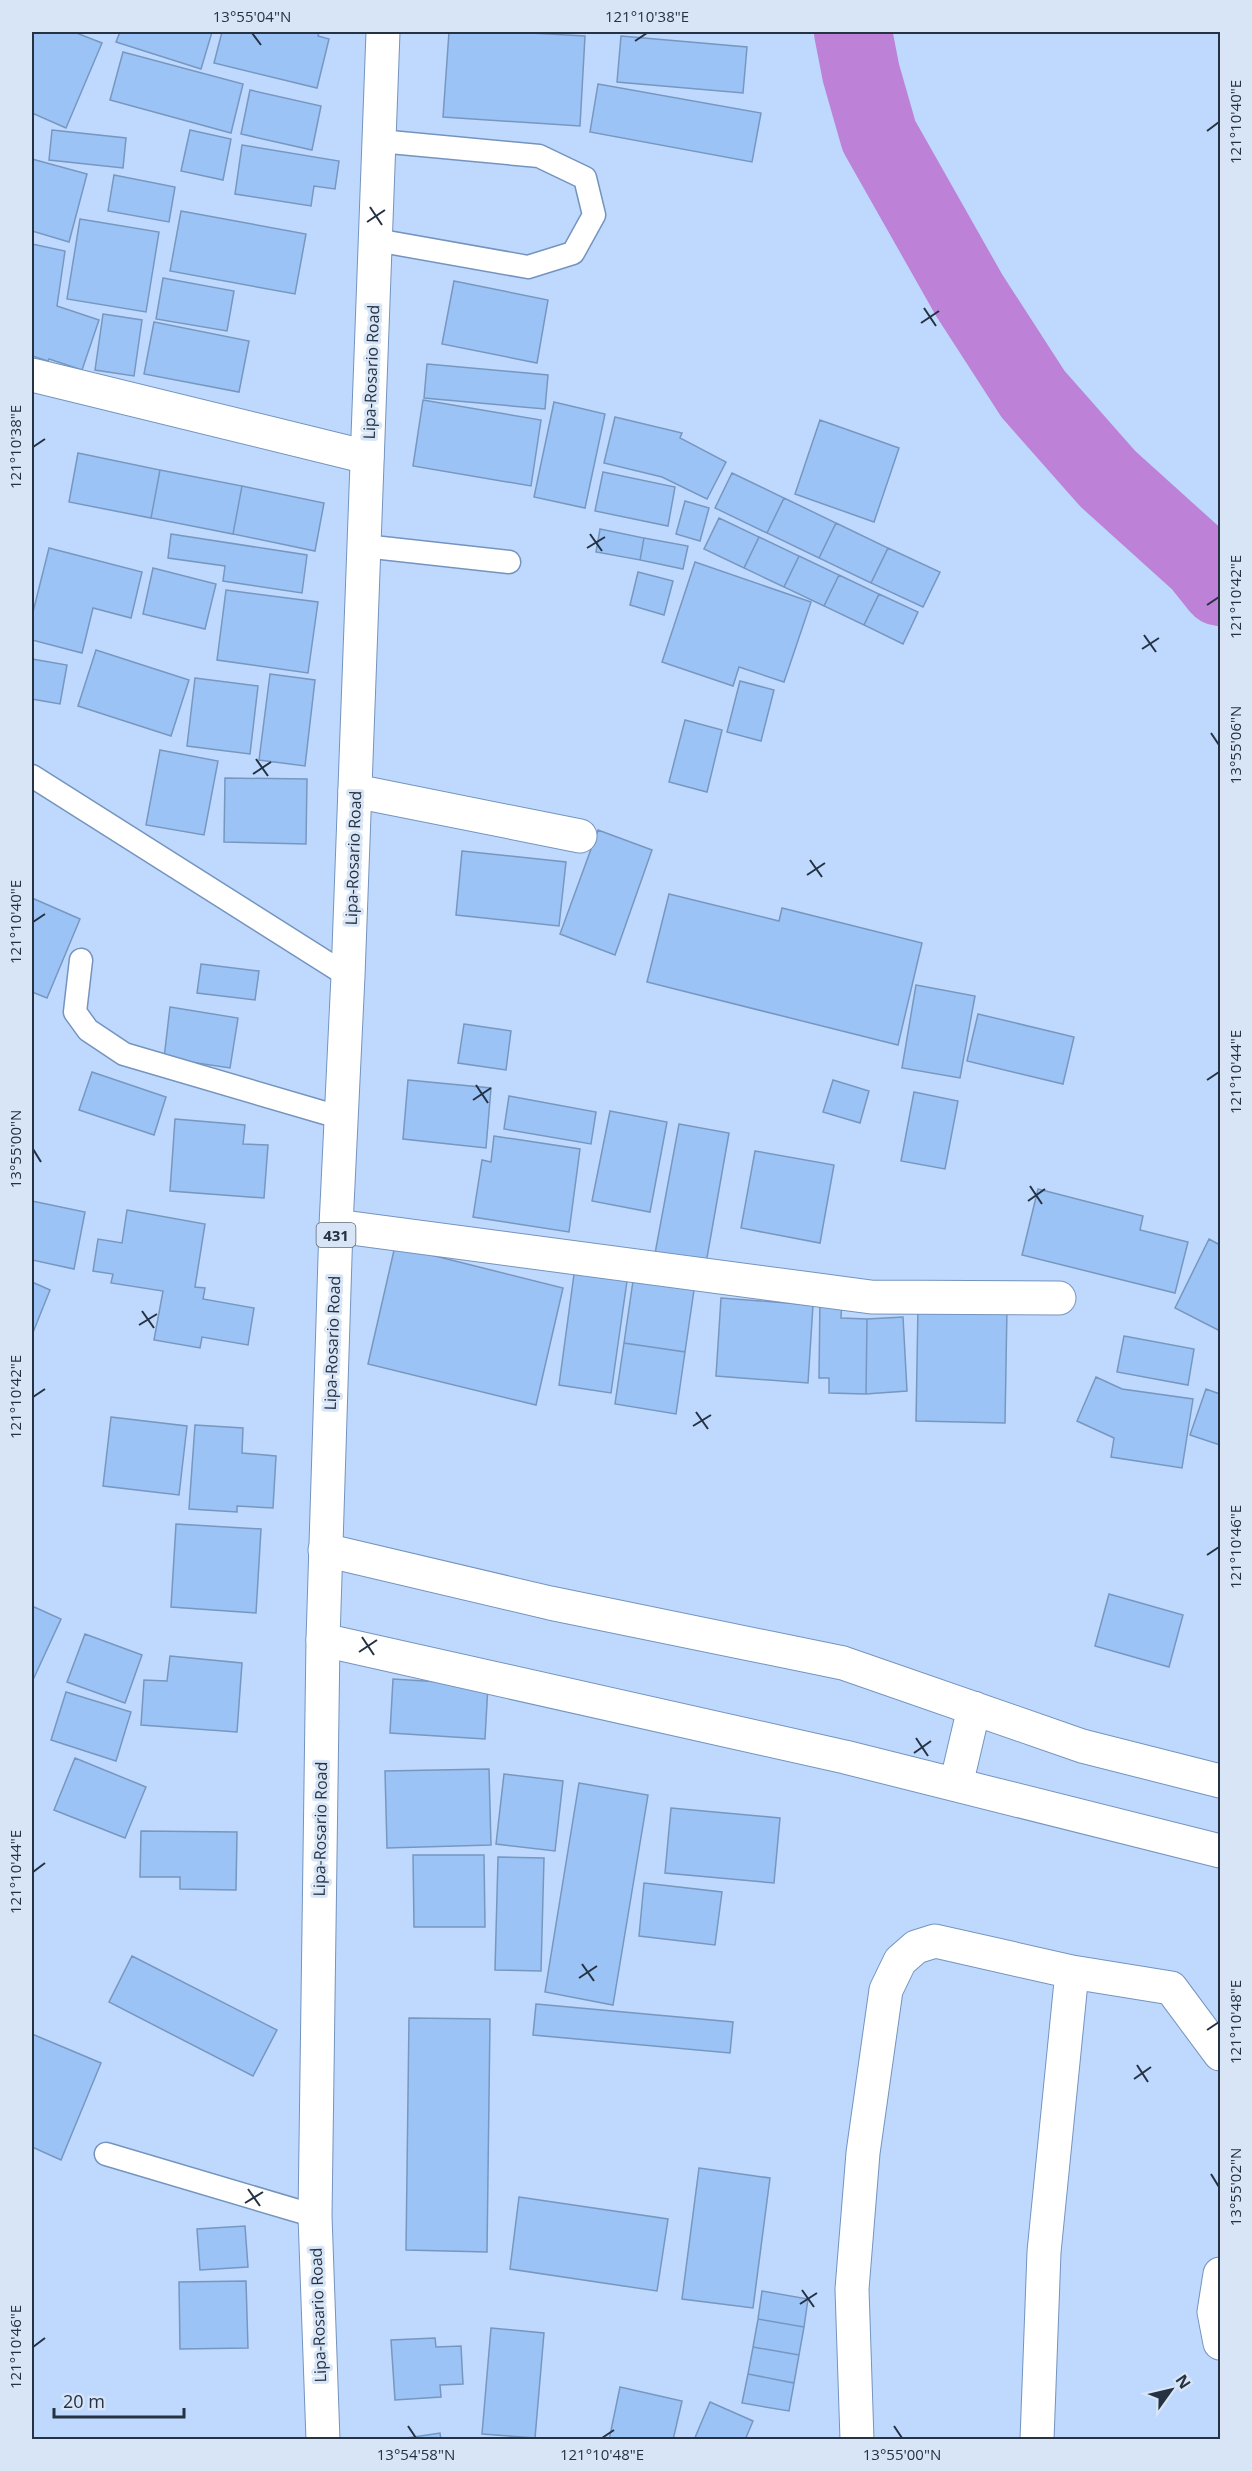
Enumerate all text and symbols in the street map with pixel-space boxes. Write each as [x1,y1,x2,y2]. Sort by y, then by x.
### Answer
text: 13°55'04"N [213,6,291,26]
text: 121°10'38"E [605,6,689,26]
text: 121°10'40"E [1225,80,1245,164]
street label: Lipa-Rosario Road [358,304,384,440]
text: 121°10'38"E [5,405,25,489]
text: 121°10'42"E [1225,555,1245,639]
text: 13°55'06"N [1225,706,1245,784]
street label: Lipa-Rosario Road [340,790,366,926]
text: 121°10'40"E [5,880,25,964]
text: 121°10'44"E [1225,1030,1245,1114]
text: 13°55'00"N [5,1110,25,1188]
road number: 431 [316,1223,356,1247]
street label: Lipa-Rosario Road [319,1275,345,1411]
text: 121°10'42"E [5,1355,25,1439]
text: 121°10'46"E [1225,1505,1245,1589]
street label: Lipa-Rosario Road [308,1761,332,1897]
text: 121°10'44"E [5,1830,25,1914]
text: 121°10'48"E [1225,1980,1245,2064]
text: 13°55'02"N [1225,2148,1245,2226]
street label: Lipa-Rosario Road [305,2247,331,2383]
text: 121°10'46"E [5,2305,25,2389]
north arrow [1141,2360,1201,2420]
text: N [1171,2370,1196,2393]
scale bar [54,2381,184,2419]
text: 20 m [63,2389,105,2413]
text: 13°54'58"N [377,2444,455,2464]
text: 121°10'48"E [560,2444,644,2464]
text: 13°55'00"N [863,2444,941,2464]

